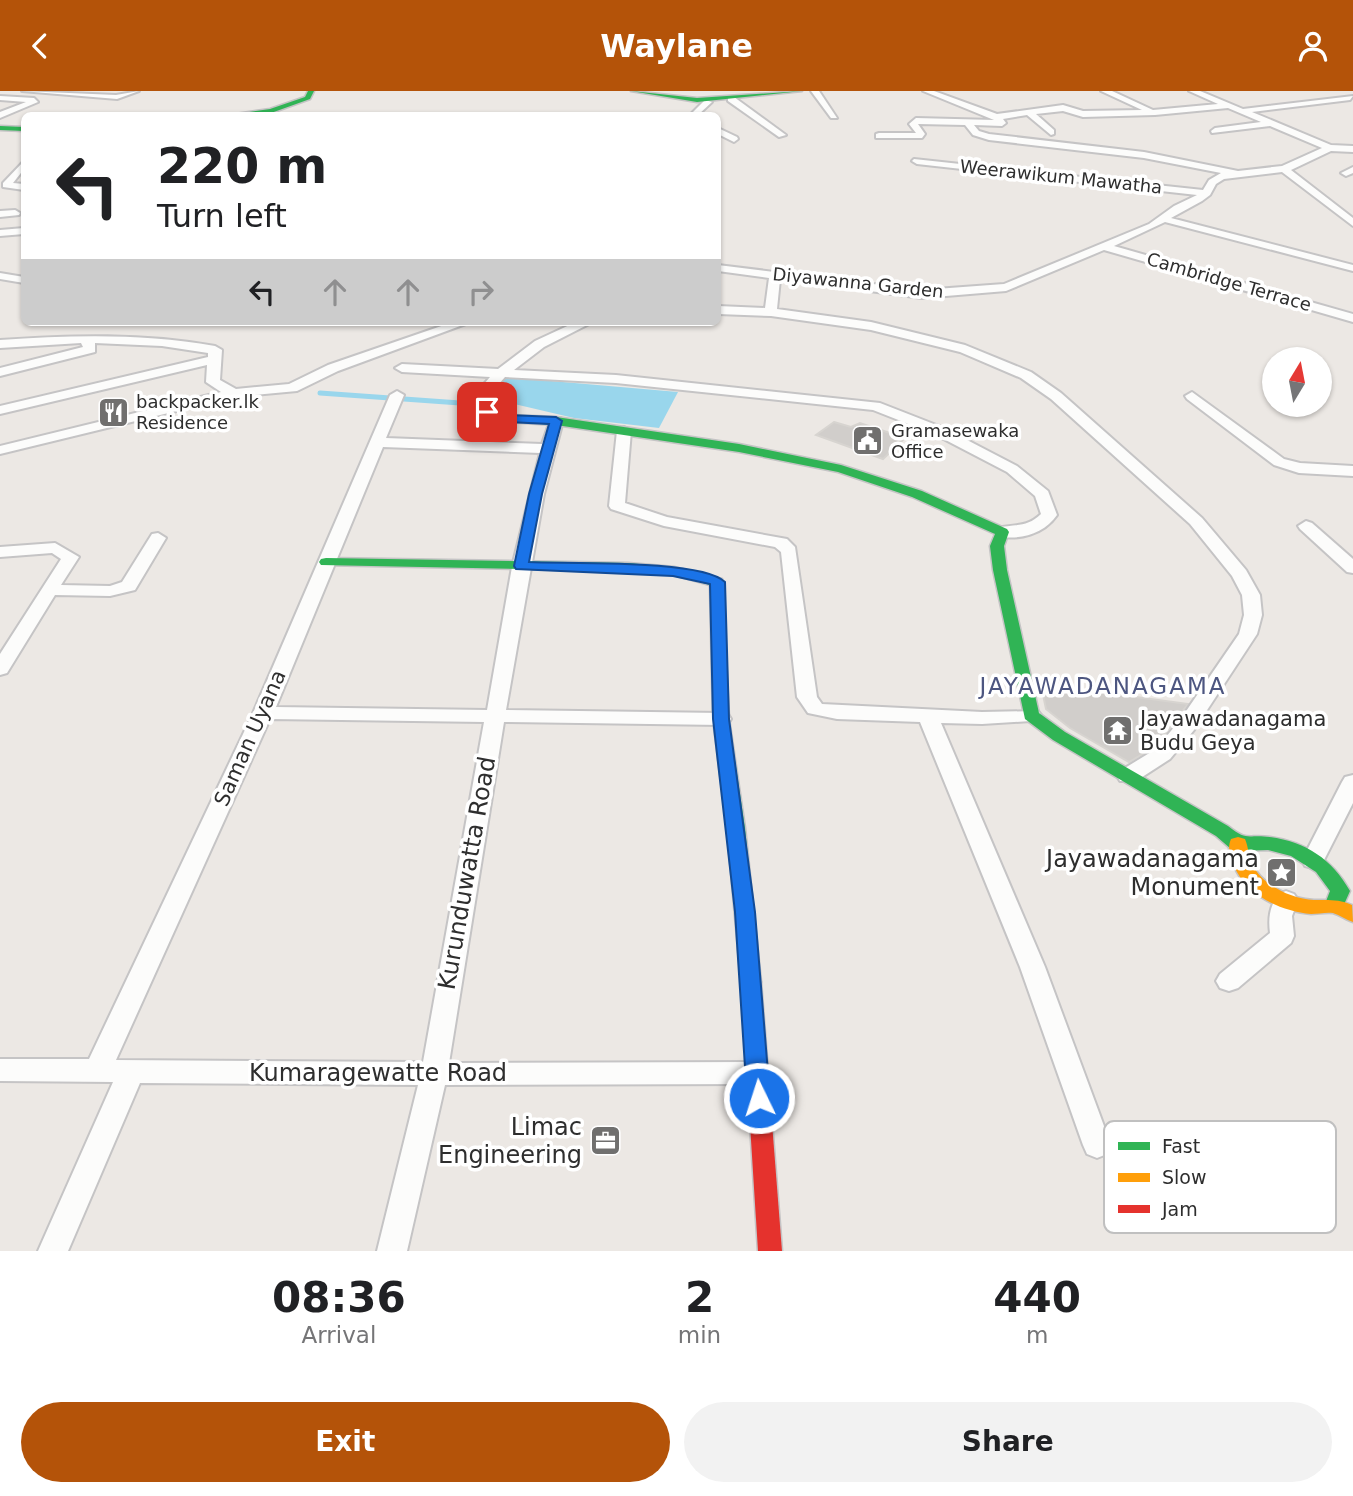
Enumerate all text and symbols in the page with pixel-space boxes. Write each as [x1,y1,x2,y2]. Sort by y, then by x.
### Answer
icon: back [21,27,59,65]
text: Waylane [600,27,753,65]
icon: person [1294,27,1332,65]
text: 220 m [157,138,327,195]
icon: left [42,140,133,231]
street label: Weerawikum Mawatha [959,155,1163,198]
text: Turn left [157,197,287,235]
street label: Cambridge Terrace [1144,248,1314,315]
street label: Diyawanna Garden [772,263,945,302]
icon: left [243,273,281,311]
icon: ahead [316,273,354,311]
icon: ahead [389,273,427,311]
icon: right [462,273,500,311]
north arrow [1262,347,1332,417]
map controls [1262,347,1332,417]
pin [457,382,517,442]
place label: backpacker.lk Residence [136,391,259,433]
icon: arrive [468,393,506,431]
restaurant icon: backpacker.lk Residence [96,395,130,429]
place label: Gramasewaka Office [891,420,1019,462]
public building icon: Gramasewaka Office [851,424,885,458]
street label: Saman Uyana [209,666,291,810]
district label: JAYAWADANAGAMA [978,673,1227,699]
place label: Jayawadanagama Budu Geya [1138,707,1326,755]
temple icon: Jayawadanagama Budu Geya [1100,714,1134,748]
street label: Kurunduwatta Road [433,754,501,992]
place label: Jayawadanagama Monument [1044,845,1259,901]
place icon: Jayawadanagama Monument [1265,856,1299,890]
street label: Kumaragewatte Road [249,1059,507,1087]
position arrow [722,1061,796,1135]
place label: Limac Engineering [438,1113,582,1169]
legend [1104,1121,1336,1233]
office icon: Limac Engineering [588,1124,622,1158]
text: Fast [1162,1135,1200,1157]
text: Slow [1162,1166,1207,1188]
text: Jam [1161,1198,1198,1220]
text: 08:36 [272,1273,406,1322]
text: 2 [685,1273,714,1322]
text: 440 [993,1273,1081,1322]
text: Arrival [302,1322,376,1348]
text: min [678,1322,721,1348]
text: m [1026,1322,1048,1348]
button: Exit [21,1402,670,1482]
button: Share [684,1402,1332,1482]

